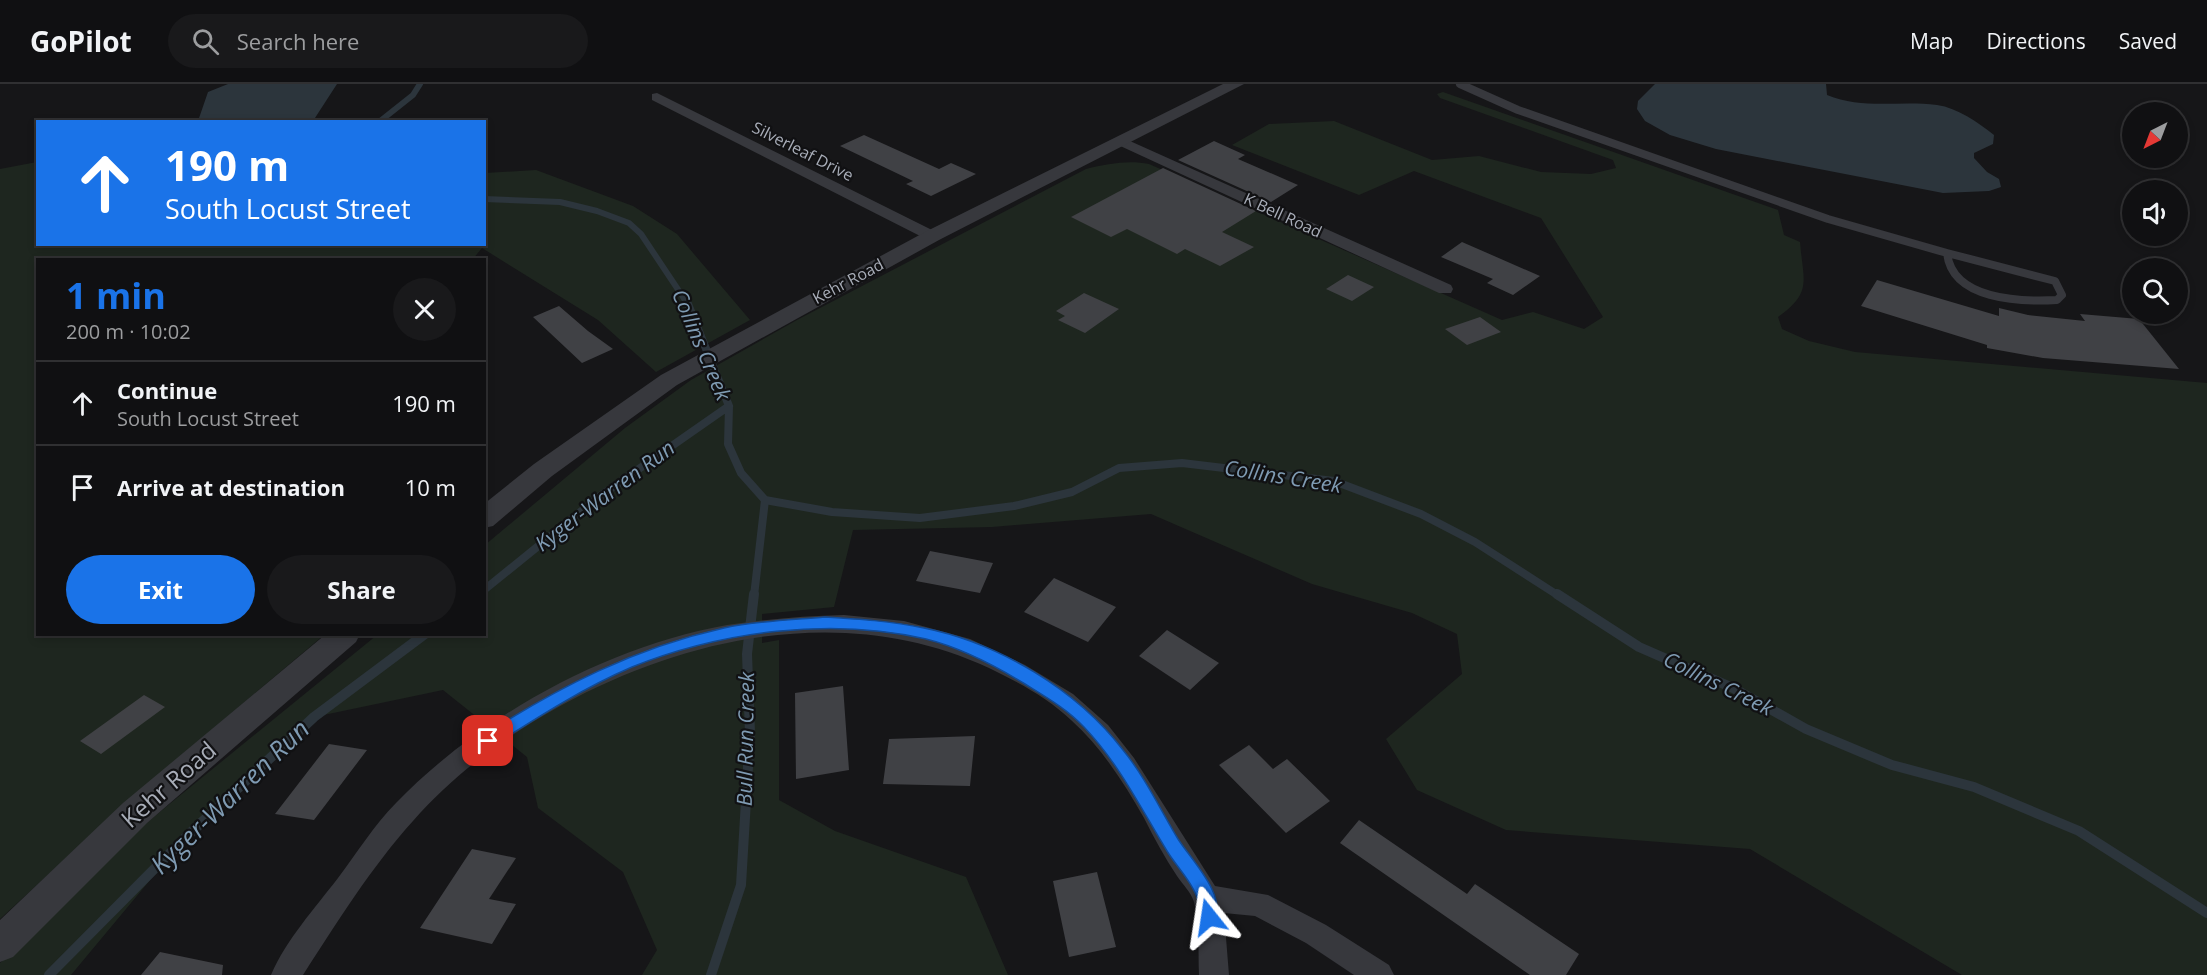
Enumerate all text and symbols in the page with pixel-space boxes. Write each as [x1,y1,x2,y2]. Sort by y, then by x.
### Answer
search box [168,14,588,68]
text: GoPilot [30,22,132,60]
icon: search [189,25,222,58]
text: Search here [237,26,359,56]
text: Map [1910,27,1953,55]
text: Directions [1986,27,2086,55]
text: Saved [2119,27,2177,55]
north arrow [2122,102,2188,168]
map controls [2122,102,2188,324]
street label: Silverleaf Drive [749,116,857,186]
text: 190 m [165,136,289,193]
icon: ahead [66,144,144,222]
button: sound [2122,180,2188,246]
street label: K Bell Road [1240,187,1326,243]
text: South Locust Street [165,190,411,227]
street label: Kehr Road [809,253,887,309]
button: search [2122,258,2188,324]
text: 1 min [66,271,166,320]
button: close [393,278,456,341]
water label: Collins Creek [666,285,738,405]
text: 200 m · 10:02 [66,318,191,345]
text: Continue [117,375,217,405]
icon: ahead [66,387,99,420]
text: 190 m [392,388,456,418]
text: South Locust Street [117,405,299,432]
water label: Kyger-Warren Run [529,433,680,557]
water label: Collins Creek [1222,453,1345,499]
icon: arrive [66,471,99,504]
text: Arrive at destination [117,472,345,502]
text: 10 m [405,472,456,502]
button: Exit [66,555,255,624]
button: Share [267,555,456,624]
water label: Collins Creek [1659,645,1778,722]
water label: Bull Run Creek [730,671,760,806]
water label: Kyger-Warren Run [142,711,317,882]
pin [462,715,513,766]
icon: arrive [471,724,504,757]
street label: Kehr Road [113,733,223,834]
position arrow [1177,885,1241,949]

